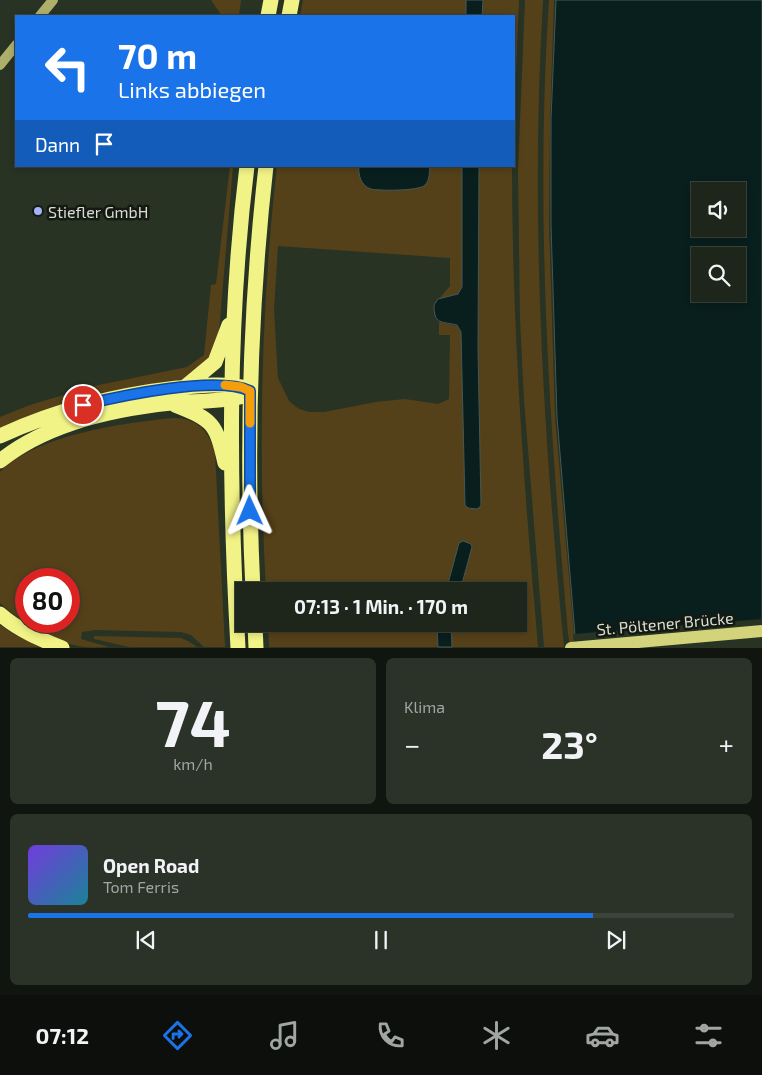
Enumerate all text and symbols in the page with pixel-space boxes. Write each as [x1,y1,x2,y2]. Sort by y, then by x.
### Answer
text: 70 m [118,34,197,76]
icon: left [35,35,100,100]
text: Links abbiegen [118,76,266,102]
icon: arrive [90,130,118,158]
text: Dann [35,133,80,156]
map controls [691,182,746,302]
button: sound [691,182,746,237]
place label: Stiefler GmbH [48,202,148,221]
marker: Stiefler GmbH [32,205,44,217]
button: search [691,247,746,302]
pin [62,384,104,426]
icon: arrive [69,391,97,419]
position arrow [223,484,275,536]
speed limit sign: 80 [15,568,80,633]
text: 07:13 · 1 Min. · 170 m [294,595,468,618]
street label: St. Pöltener Brücke [596,608,734,638]
text: 74 [155,682,231,760]
text: Klima [404,697,445,716]
text: 23° [541,721,598,767]
text: − [404,727,420,761]
text: + [719,727,734,761]
text: km/h [173,754,213,773]
text: Open Road [103,854,199,877]
text: Tom Ferris [103,877,179,896]
icon: previous [132,926,160,954]
icon: pause [367,926,395,954]
icon: next [602,926,630,954]
icon: directions [160,1018,195,1053]
icon: music [267,1018,302,1053]
icon: phone [373,1018,408,1053]
icon: climate [479,1018,514,1053]
icon: car [585,1018,620,1053]
icon: filters [691,1018,726,1053]
text: 07:12 [36,1022,89,1048]

